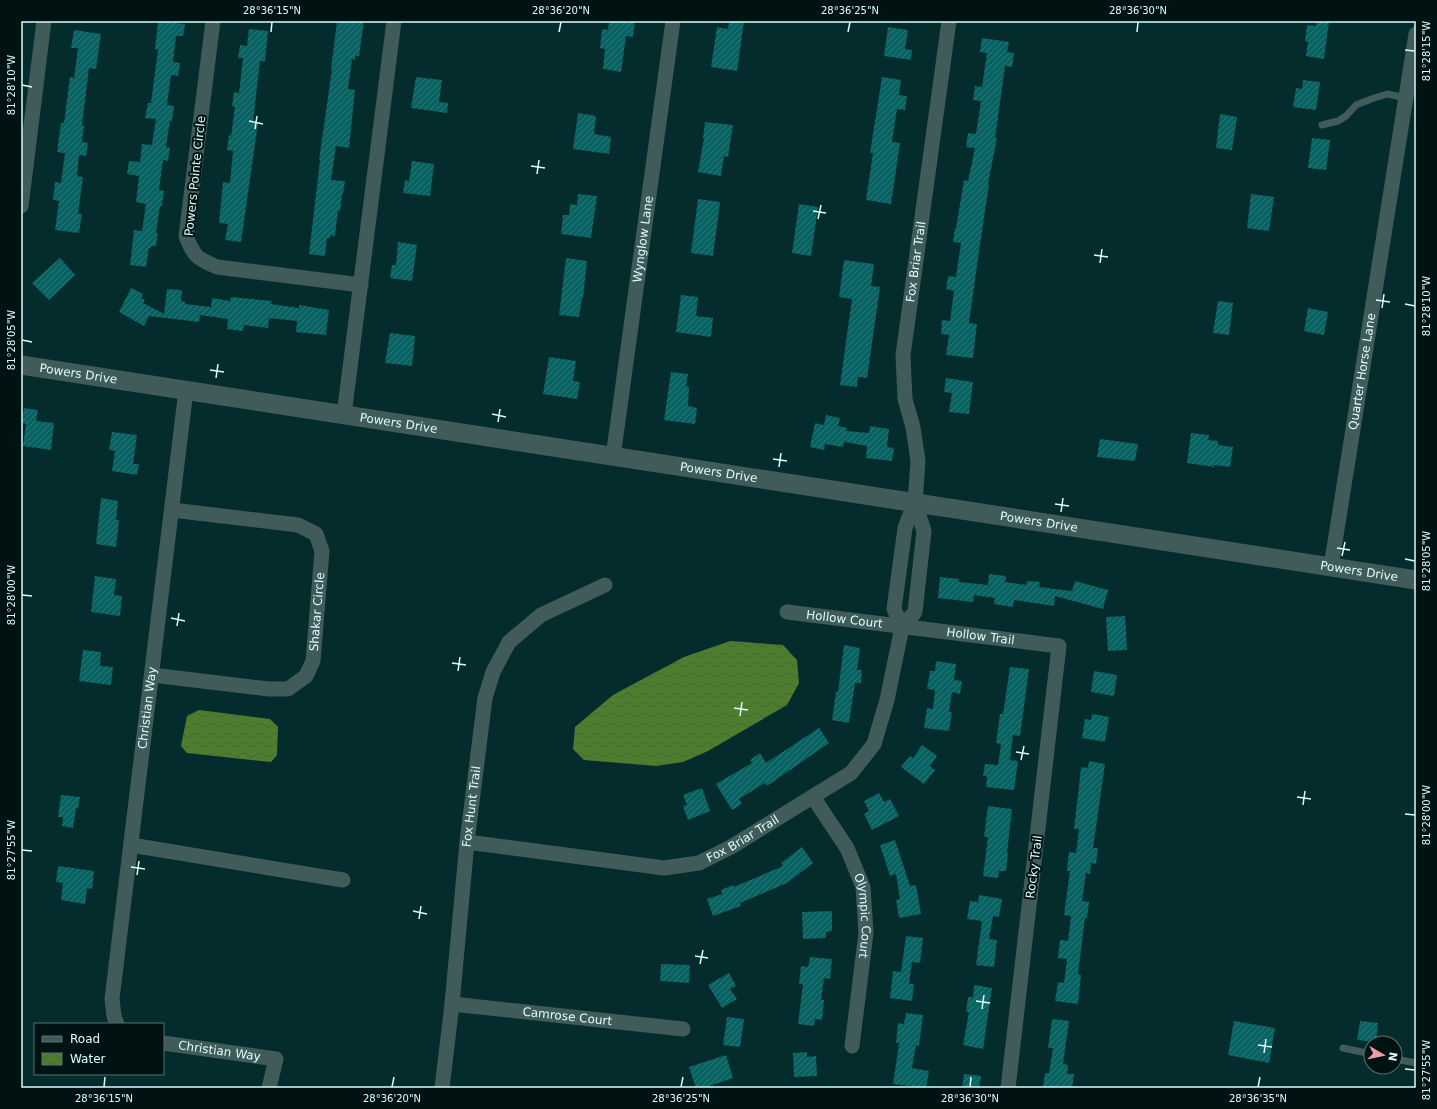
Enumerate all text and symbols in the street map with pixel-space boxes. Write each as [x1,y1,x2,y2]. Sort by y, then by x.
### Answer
text: 28°36'15"N [243,5,301,16]
text: 28°36'20"N [532,5,590,16]
text: 28°36'25"N [821,5,879,16]
text: 28°36'30"N [1109,5,1167,16]
text: 81°28'15"W [1421,21,1432,81]
text: 81°28'10"W [6,55,17,115]
street label: Powers Pointe Circle [182,115,208,237]
street label: Wynglow Lane [630,195,656,283]
street label: Fox Briar Trail [903,220,928,303]
text: 81°28'10"W [1421,276,1432,336]
text: 81°28'05"W [6,310,17,370]
street label: Quarter Horse Lane [1346,312,1378,431]
street label: Powers Drive [38,361,118,387]
street label: Powers Drive [359,410,438,436]
street label: Powers Drive [679,460,759,485]
street label: Powers Drive [999,509,1079,535]
text: 81°28'05"W [1421,531,1432,591]
street label: Powers Drive [1319,558,1399,584]
text: 81°28'00"W [6,565,17,625]
street label: Shakar Circle [307,572,327,652]
street label: Hollow Court [805,607,884,631]
street label: Hollow Trail [946,625,1015,647]
street label: Christian Way [135,666,159,750]
street label: Fox Hunt Trail [460,765,483,848]
text: 81°28'00"W [1421,785,1432,845]
street label: Fox Briar Trail [704,812,781,865]
text: 81°27'55"W [6,820,17,880]
street label: Rocky Trail [1023,835,1045,899]
street label: Olympic Court [851,871,873,959]
street label: Camrose Court [522,1005,613,1028]
legend [34,1023,164,1075]
text: Road [70,1032,100,1046]
north arrow [1363,1035,1403,1075]
street label: Christian Way [177,1038,262,1064]
text: 81°27'55"W [1421,1040,1432,1100]
text: N [1385,1051,1400,1062]
text: Water [70,1052,106,1066]
text: 28°36'15"N [75,1093,133,1104]
text: 28°36'20"N [363,1093,421,1104]
text: 28°36'25"N [652,1093,710,1104]
text: 28°36'30"N [941,1093,999,1104]
text: 28°36'35"N [1229,1093,1287,1104]

